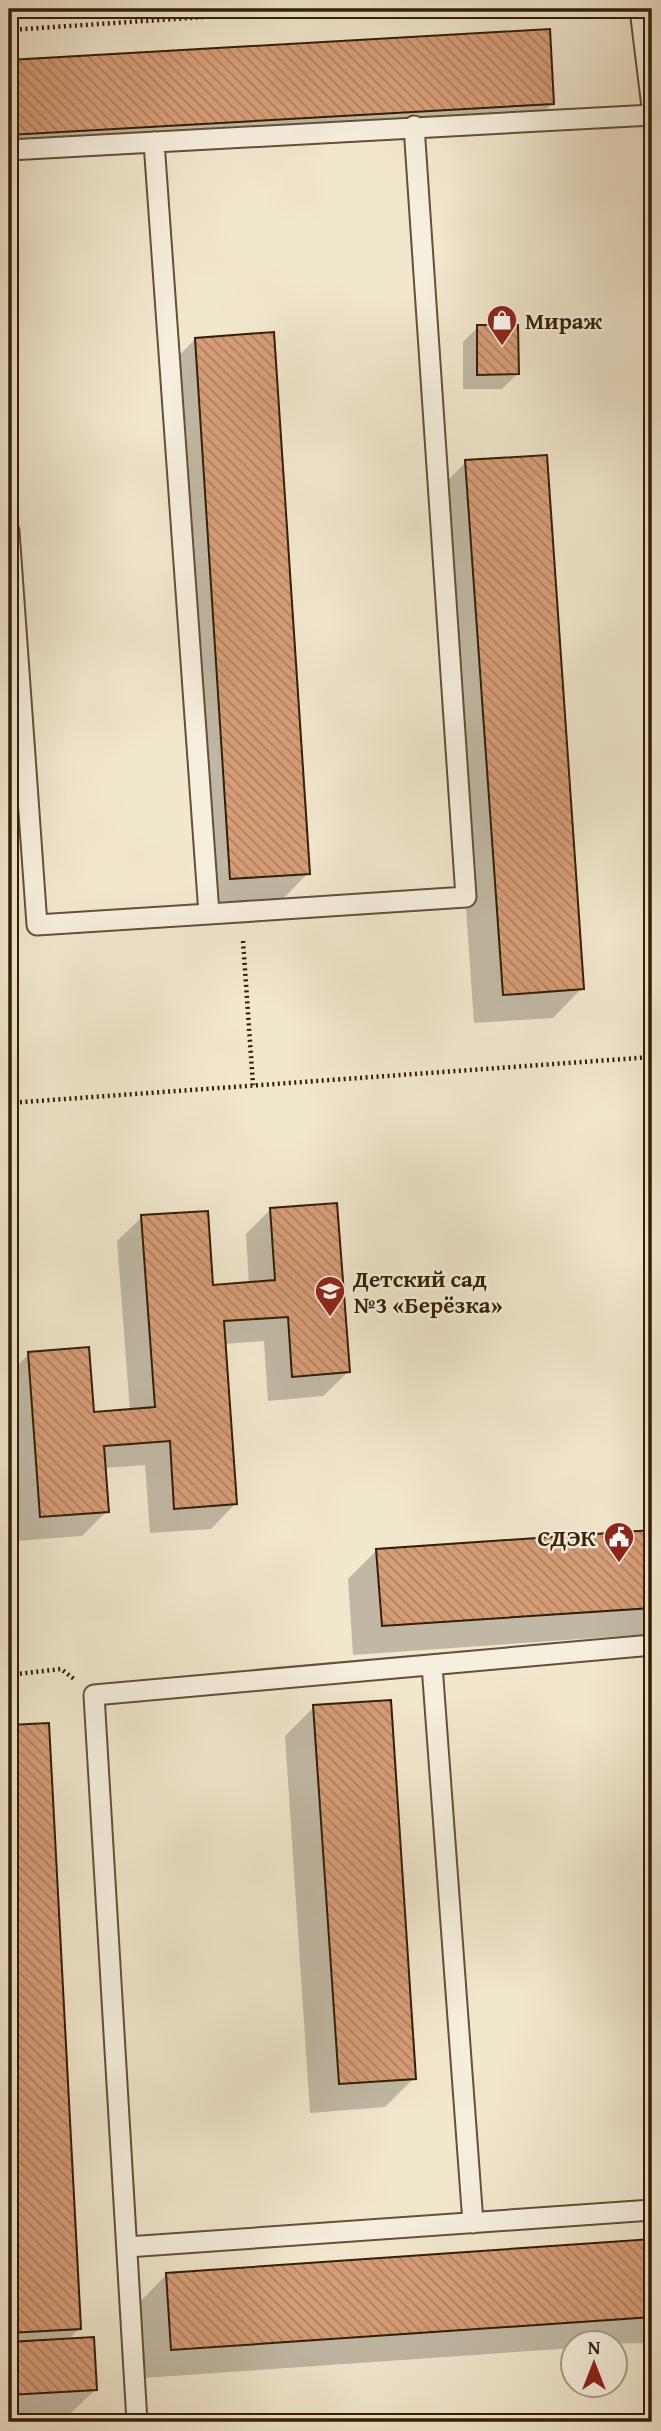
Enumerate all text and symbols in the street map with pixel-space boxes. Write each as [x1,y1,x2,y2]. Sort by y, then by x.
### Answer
shop icon: Мираж [485,303,519,347]
place label: Мираж [525,304,603,337]
place label: Детский сад №3 «Берёзка» [352,1262,503,1321]
school or university icon: Детский сад №3 «Берёзка» [313,1274,347,1318]
public building icon: СДЭК [602,1520,636,1564]
place label: СДЭК [538,1521,597,1554]
north arrow [560,2330,630,2400]
text: N [588,2333,601,2361]

